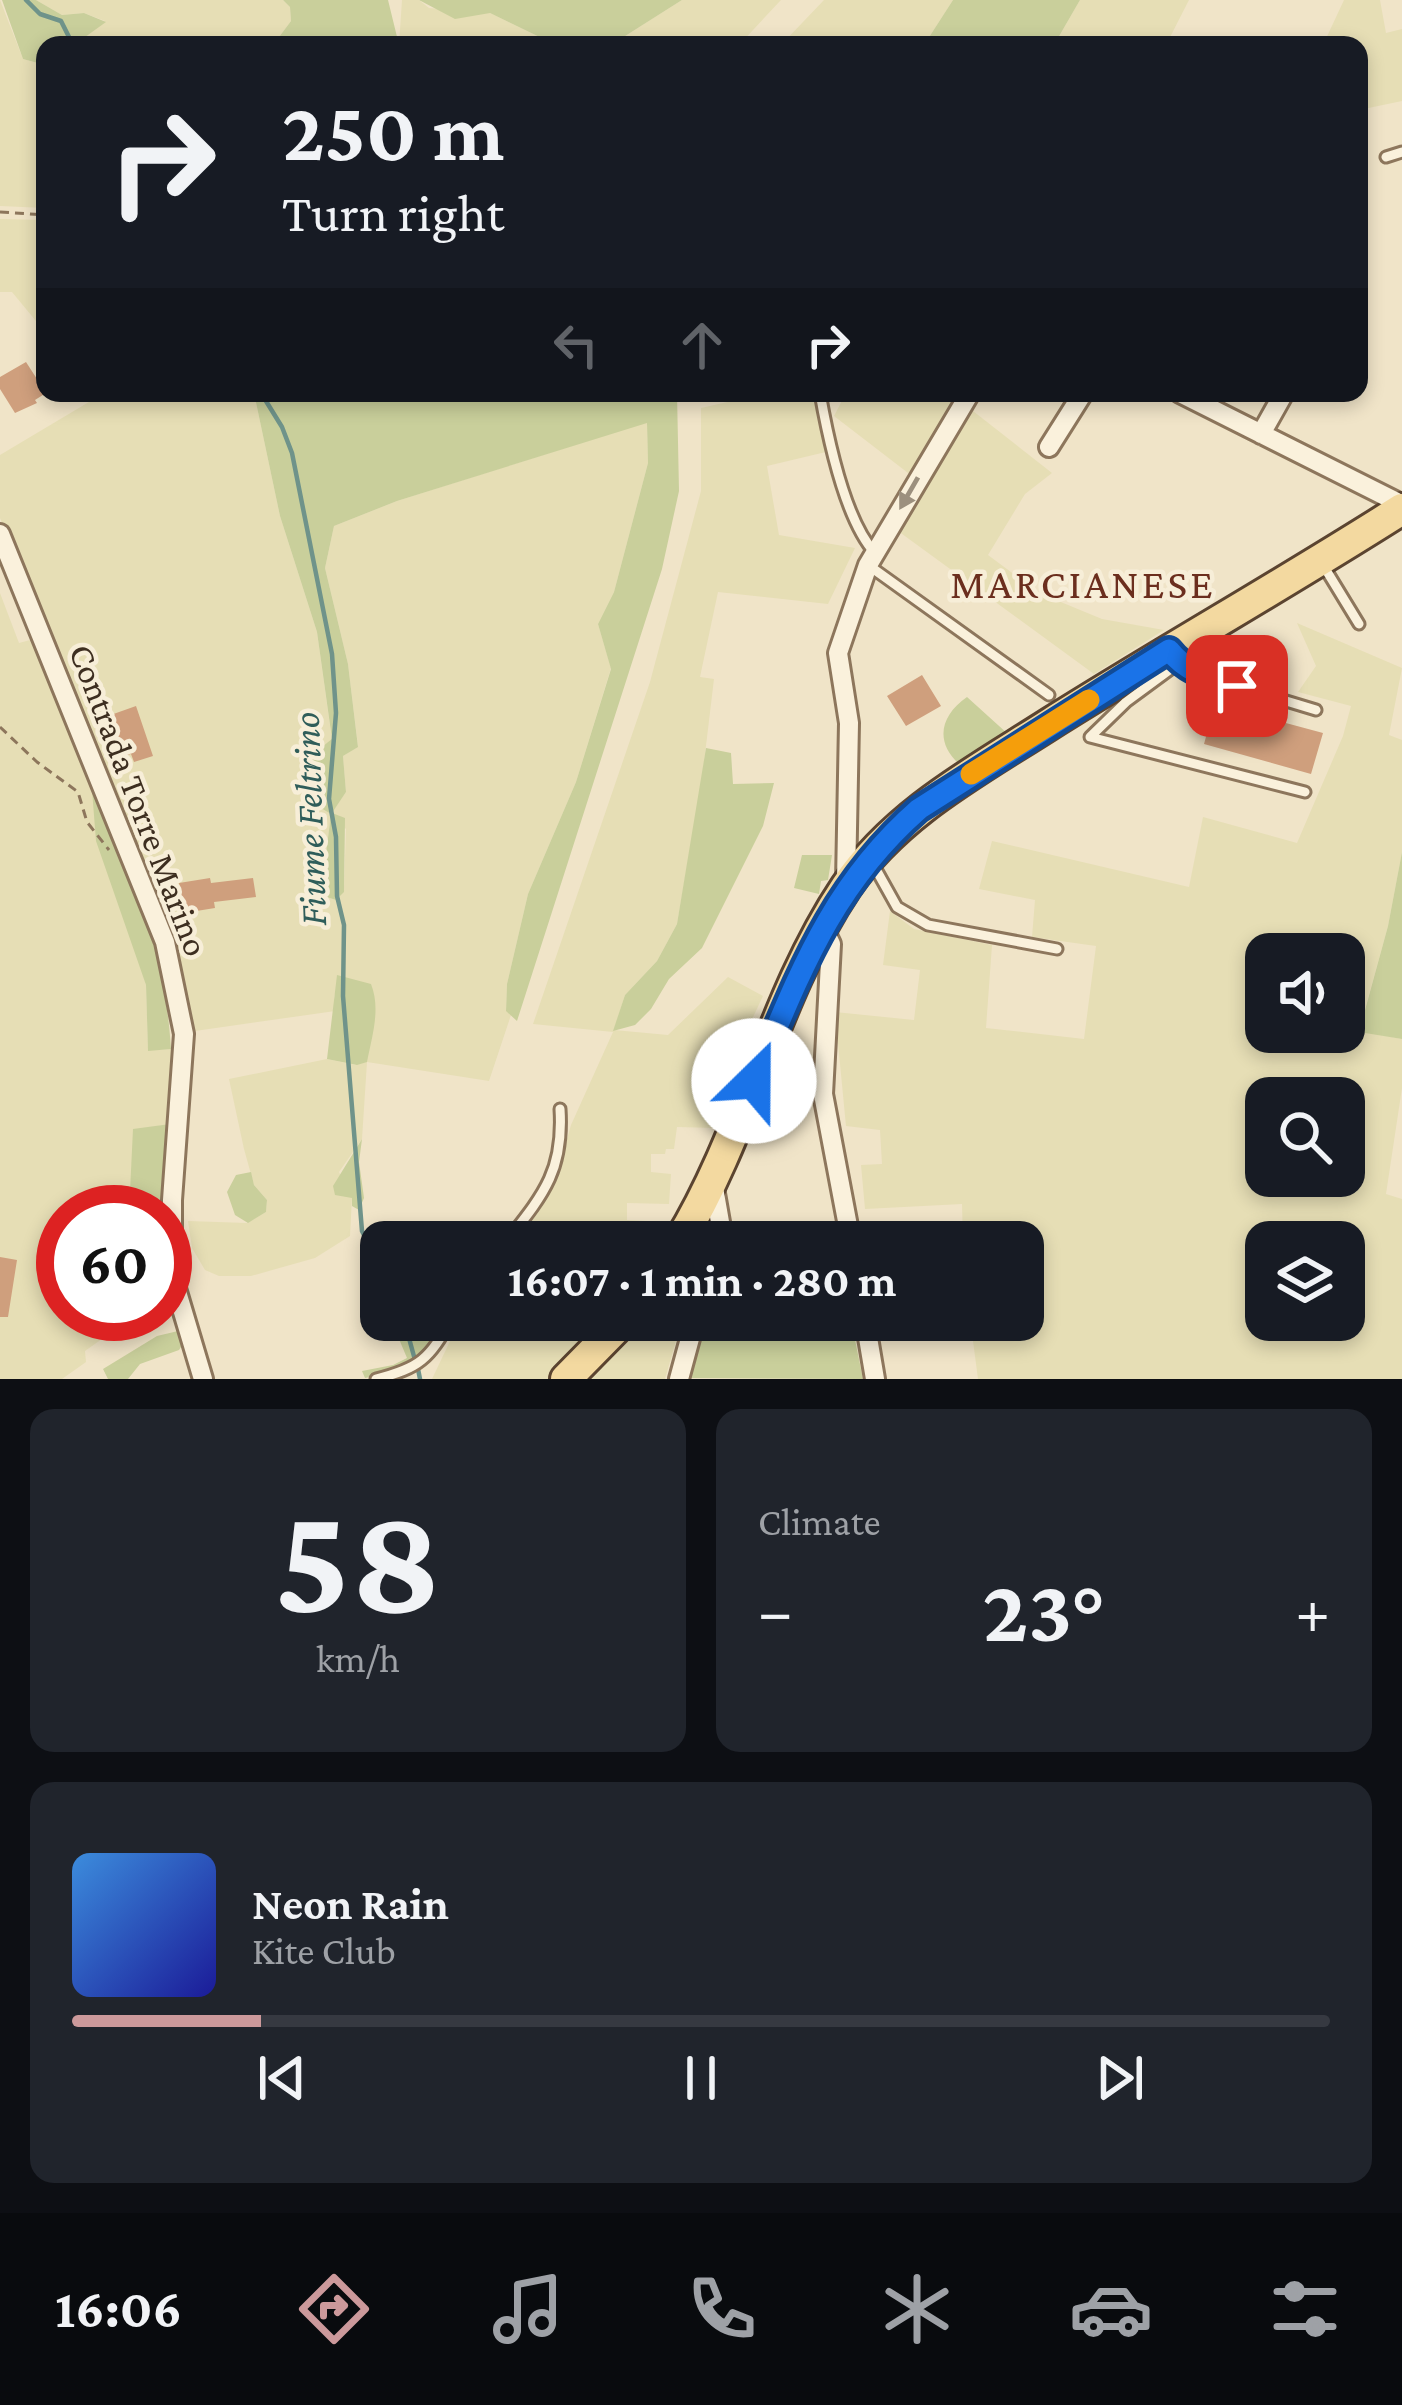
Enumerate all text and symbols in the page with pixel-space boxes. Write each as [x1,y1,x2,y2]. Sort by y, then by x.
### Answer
icon: right [84,84,240,240]
text: 250 m [282,85,504,178]
text: Turn right [282,183,504,243]
icon: left [543,312,609,378]
icon: ahead [669,312,735,378]
icon: right [795,312,861,378]
one-way arrow [900,476,921,509]
district label: MARCIANESE [950,560,1216,607]
pin [1186,635,1288,737]
street label: Contrada Torre Marino [61,638,217,962]
icon: arrive [1204,653,1270,719]
water label: Fiume Feltrino [284,711,334,927]
map controls [1245,933,1365,1341]
button: sound [1245,933,1365,1053]
position arrow [691,1018,817,1144]
button: search [1245,1077,1365,1197]
speed limit sign: 60 [36,1185,192,1341]
button: layers [1245,1221,1365,1341]
text: 16:07 · 1 min · 280 m [508,1256,896,1306]
text: 58 [274,1472,442,1646]
text: Climate [758,1500,881,1543]
text: 23° [982,1560,1106,1660]
text: − [758,1574,793,1647]
text: + [1295,1574,1330,1647]
text: km/h [316,1637,400,1680]
text: Neon Rain [252,1879,449,1929]
text: Kite Club [252,1929,396,1972]
icon: previous [249,2045,315,2111]
icon: pause [668,2045,734,2111]
icon: next [1087,2045,1153,2111]
icon: directions [292,2267,376,2351]
icon: music [486,2267,570,2351]
icon: phone [680,2267,764,2351]
icon: climate [875,2267,959,2351]
icon: car [1069,2267,1153,2351]
icon: filters [1263,2267,1347,2351]
text: 16:06 [55,2279,182,2339]

